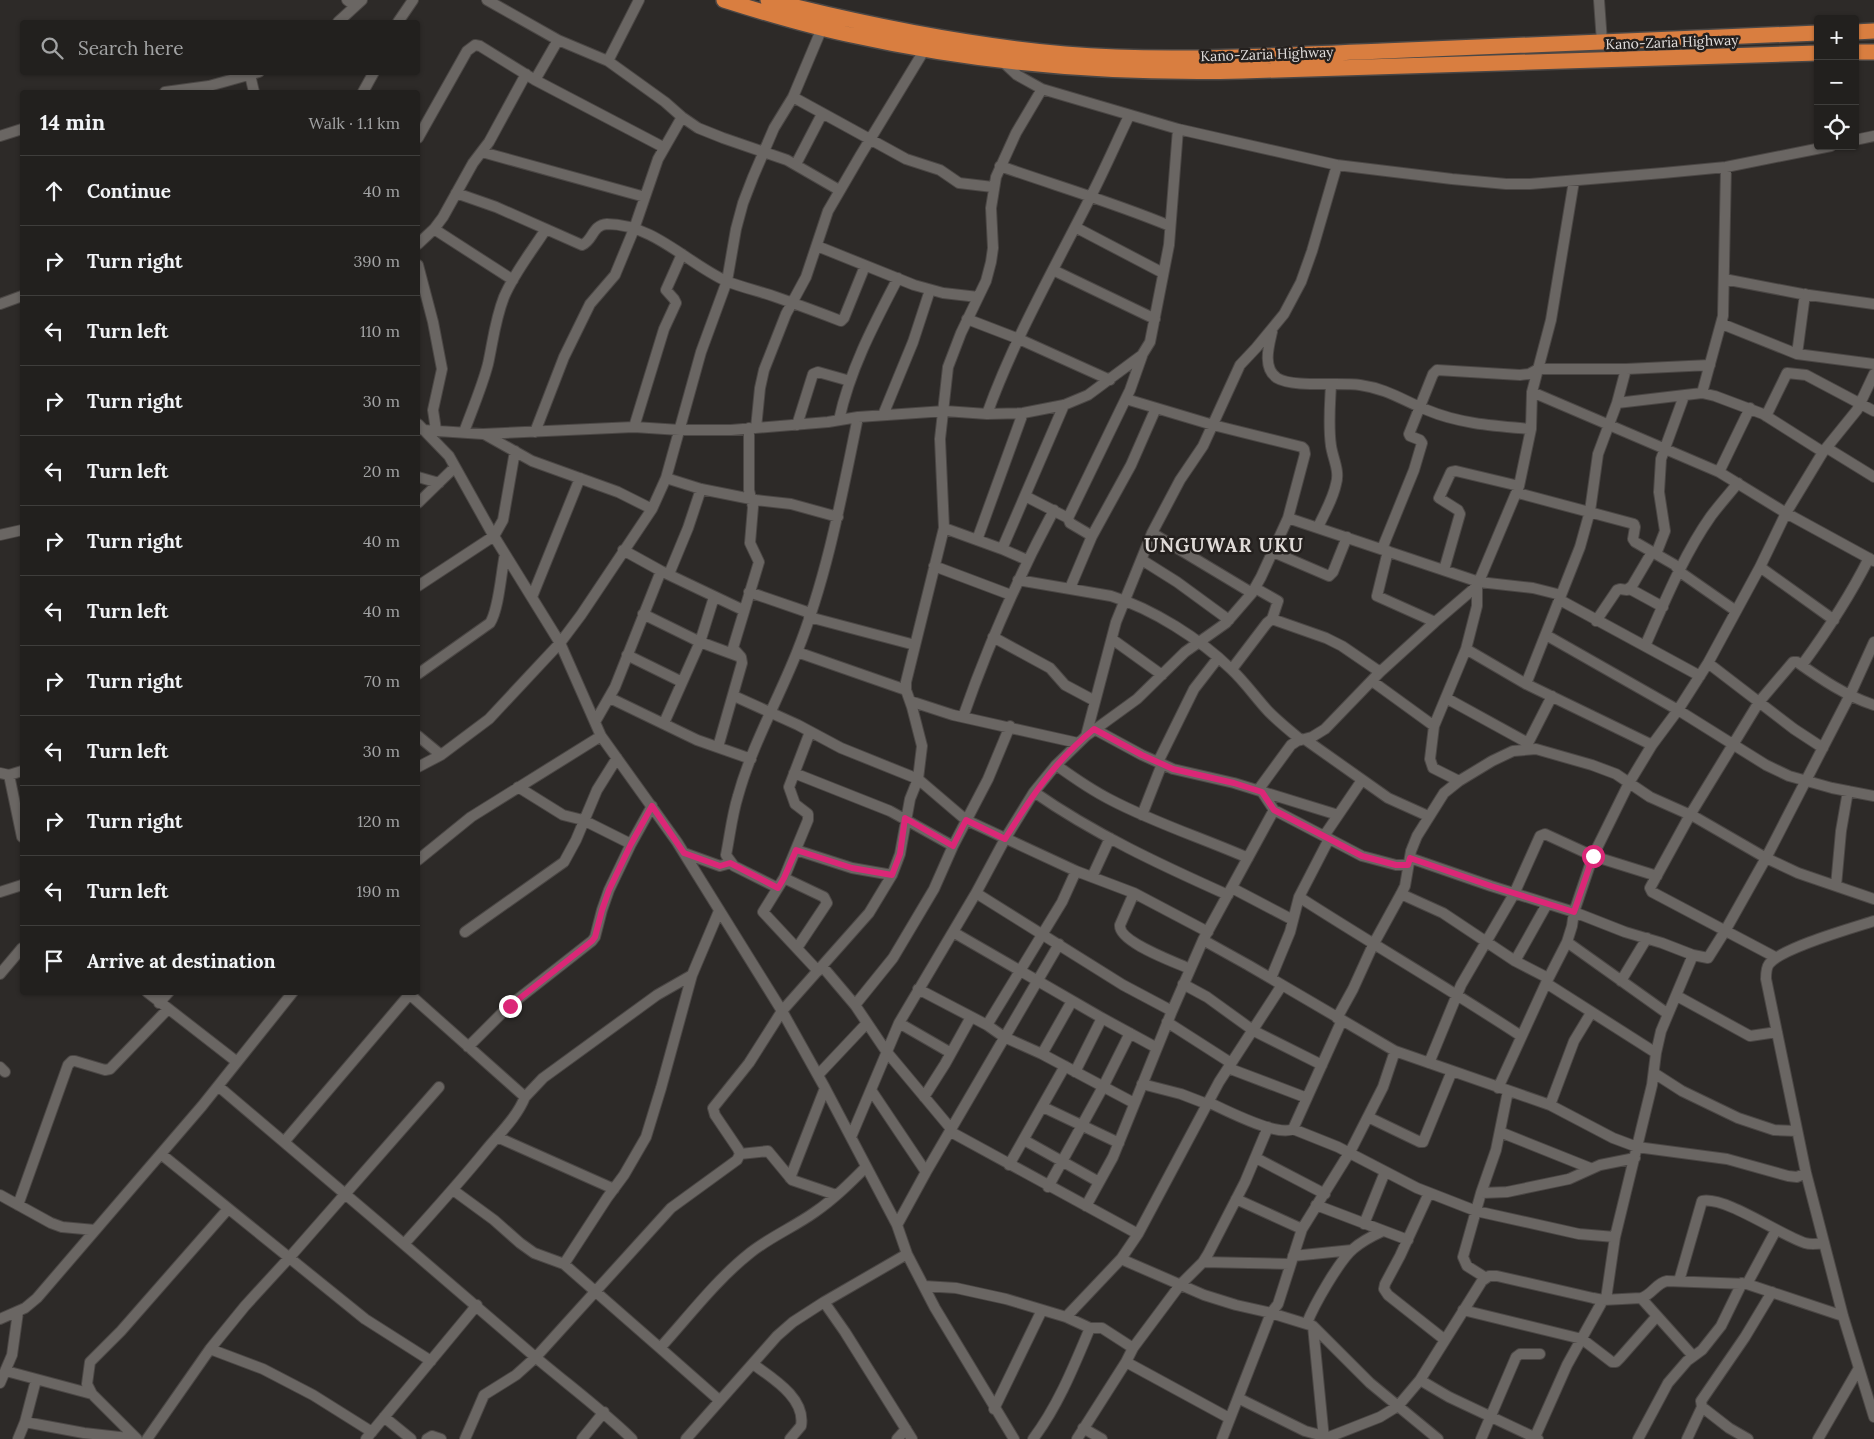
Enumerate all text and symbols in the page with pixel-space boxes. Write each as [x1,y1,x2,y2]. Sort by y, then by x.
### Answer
map controls [1814,15,1859,150]
button: + [1814,15,1859,60]
search box [20,20,420,75]
street label: Kano-Zaria Highway [1605,31,1739,53]
icon: search [38,34,66,62]
text: Search here [78,36,184,60]
street label: Kano-Zaria Highway [1200,43,1334,65]
button: − [1814,60,1859,105]
button: locate [1814,105,1859,150]
text: 14 min [40,109,105,136]
text: Walk · 1.1 km [308,113,400,133]
icon: ahead [40,177,68,205]
text: Continue [87,179,171,203]
text: 40 m [363,181,400,201]
icon: right [40,247,68,275]
text: Turn right [87,249,183,273]
text: 390 m [353,251,400,271]
icon: left [40,317,68,345]
text: Turn left [87,319,168,343]
text: 110 m [360,321,400,341]
icon: right [40,387,68,415]
text: Turn right [87,389,183,413]
text: 30 m [363,391,400,411]
icon: left [40,457,68,485]
text: Turn left [87,459,168,483]
text: 20 m [363,461,400,481]
icon: right [40,527,68,555]
text: Turn right [87,529,183,553]
text: 40 m [363,531,400,551]
district label: UNGUWAR UKU [1144,533,1304,557]
icon: left [40,597,68,625]
text: Turn left [87,599,168,623]
text: 40 m [363,601,400,621]
icon: right [40,667,68,695]
text: Turn right [87,669,183,693]
text: 70 m [364,671,400,691]
icon: left [40,737,68,765]
text: Turn left [87,739,168,763]
text: 30 m [363,741,400,761]
icon: right [40,807,68,835]
text: Turn right [87,809,183,833]
text: 120 m [357,811,400,831]
route start [1582,845,1605,868]
icon: left [40,877,68,905]
text: Turn left [87,879,168,903]
text: 190 m [356,881,400,901]
icon: arrive [40,947,68,975]
text: Arrive at destination [87,949,276,973]
route end [499,995,522,1018]

